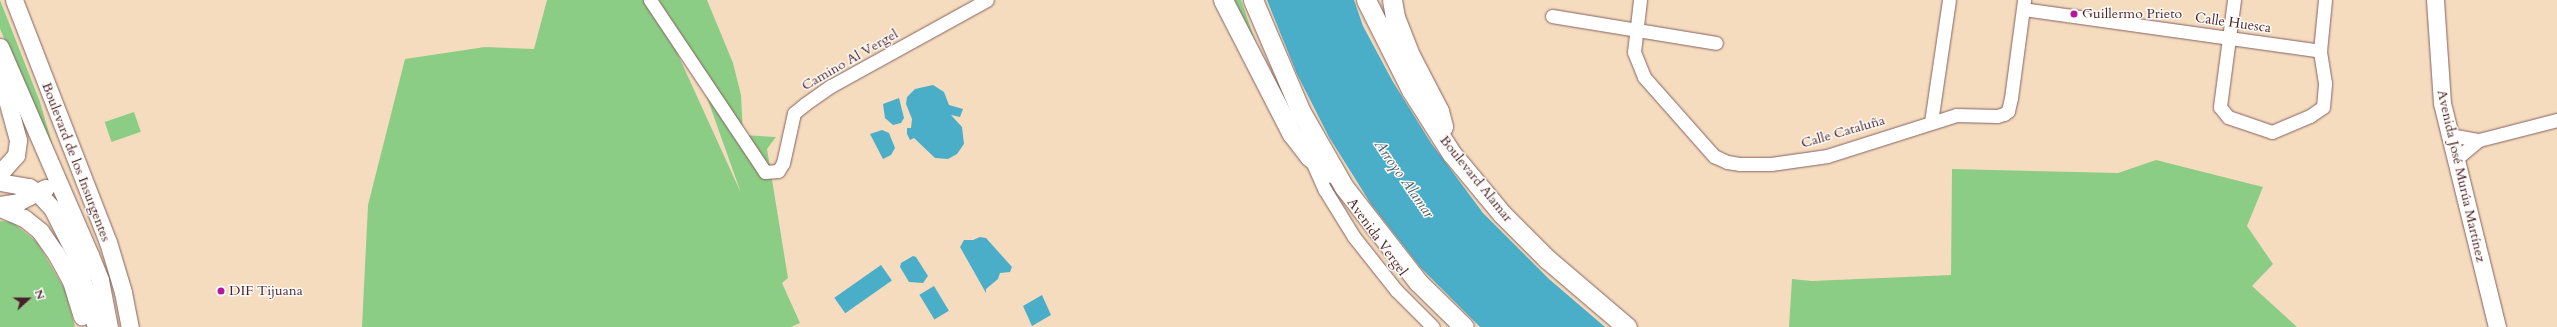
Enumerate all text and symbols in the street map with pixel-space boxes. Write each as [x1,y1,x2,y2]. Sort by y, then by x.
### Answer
place label: Guillermo Prieto [2082,6,2182,22]
marker: Guillermo Prieto [2069,9,2079,19]
street label: Calle Huesca [2194,9,2272,37]
street label: Camino Al Vergel [799,26,901,94]
street label: Boulevard de los Insurgentes [38,80,114,244]
street label: Avenida José Murúa Martínez [2433,88,2489,264]
street label: Calle Cataluña [1799,112,1887,152]
street label: Boulevard Alamar [1436,132,1516,226]
water label: Arroyo Alamar [1370,136,1438,222]
street label: Avenida Vergel [1343,195,1411,279]
north arrow [8,279,48,319]
place label: DIF Tijuana [229,283,303,299]
marker: DIF Tijuana [216,286,226,296]
text: N [31,287,48,302]

